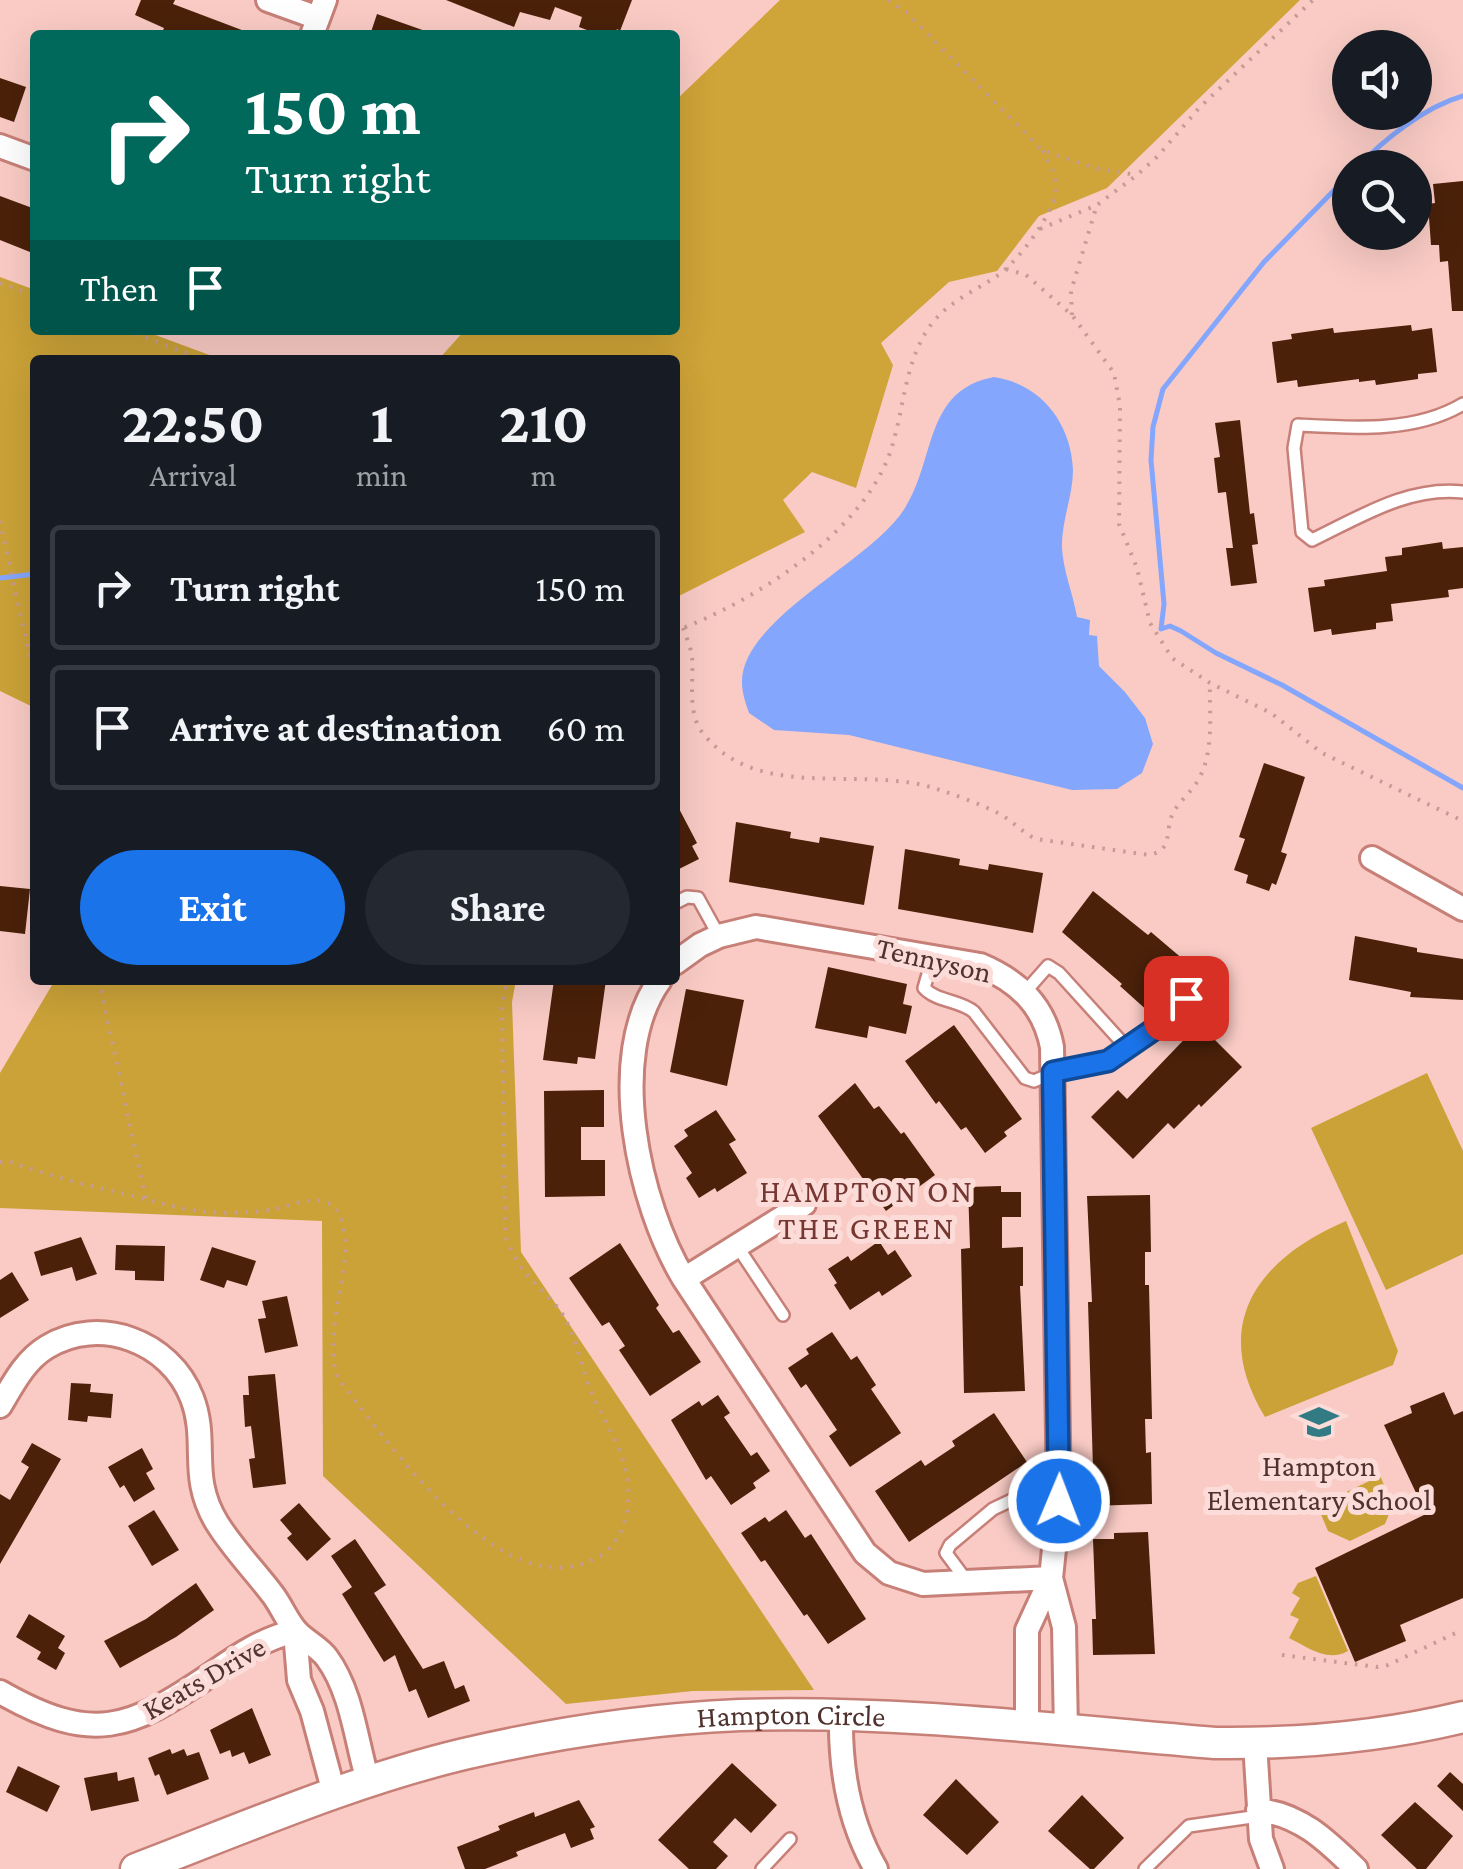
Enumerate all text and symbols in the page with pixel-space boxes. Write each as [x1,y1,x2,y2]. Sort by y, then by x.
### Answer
map controls [1332,30,1432,250]
button: sound [1332,30,1432,130]
icon: right [80,70,210,200]
text: 150 m [245,71,421,149]
button: search [1332,150,1432,250]
text: Turn right [245,153,430,203]
icon: arrive [178,260,233,315]
text: Then [80,267,158,309]
text: 22:50 [122,388,264,455]
text: 1 [370,388,393,455]
text: 210 [499,388,588,455]
text: Arrival [149,457,237,493]
text: min [356,457,407,493]
text: m [531,457,557,493]
icon: right [85,560,140,615]
text: Turn right [170,567,339,609]
text: 150 m [535,567,625,609]
icon: arrive [85,700,140,755]
text: Arrive at destination [170,707,502,749]
text: 60 m [547,707,625,749]
button: Exit [80,850,345,965]
button: Share [365,850,630,965]
street label: Tennyson [873,930,995,990]
pin [1144,956,1229,1041]
icon: arrive [1159,971,1214,1026]
district label: HAMPTON ON THE GREEN [760,1173,974,1246]
school or university icon: Hampton Elementary School [1298,1401,1340,1443]
position arrow [1007,1449,1111,1553]
place label: Hampton Elementary School [1207,1449,1431,1517]
street label: Keats Drive [137,1629,271,1726]
street label: Hampton Circle [696,1697,886,1734]

